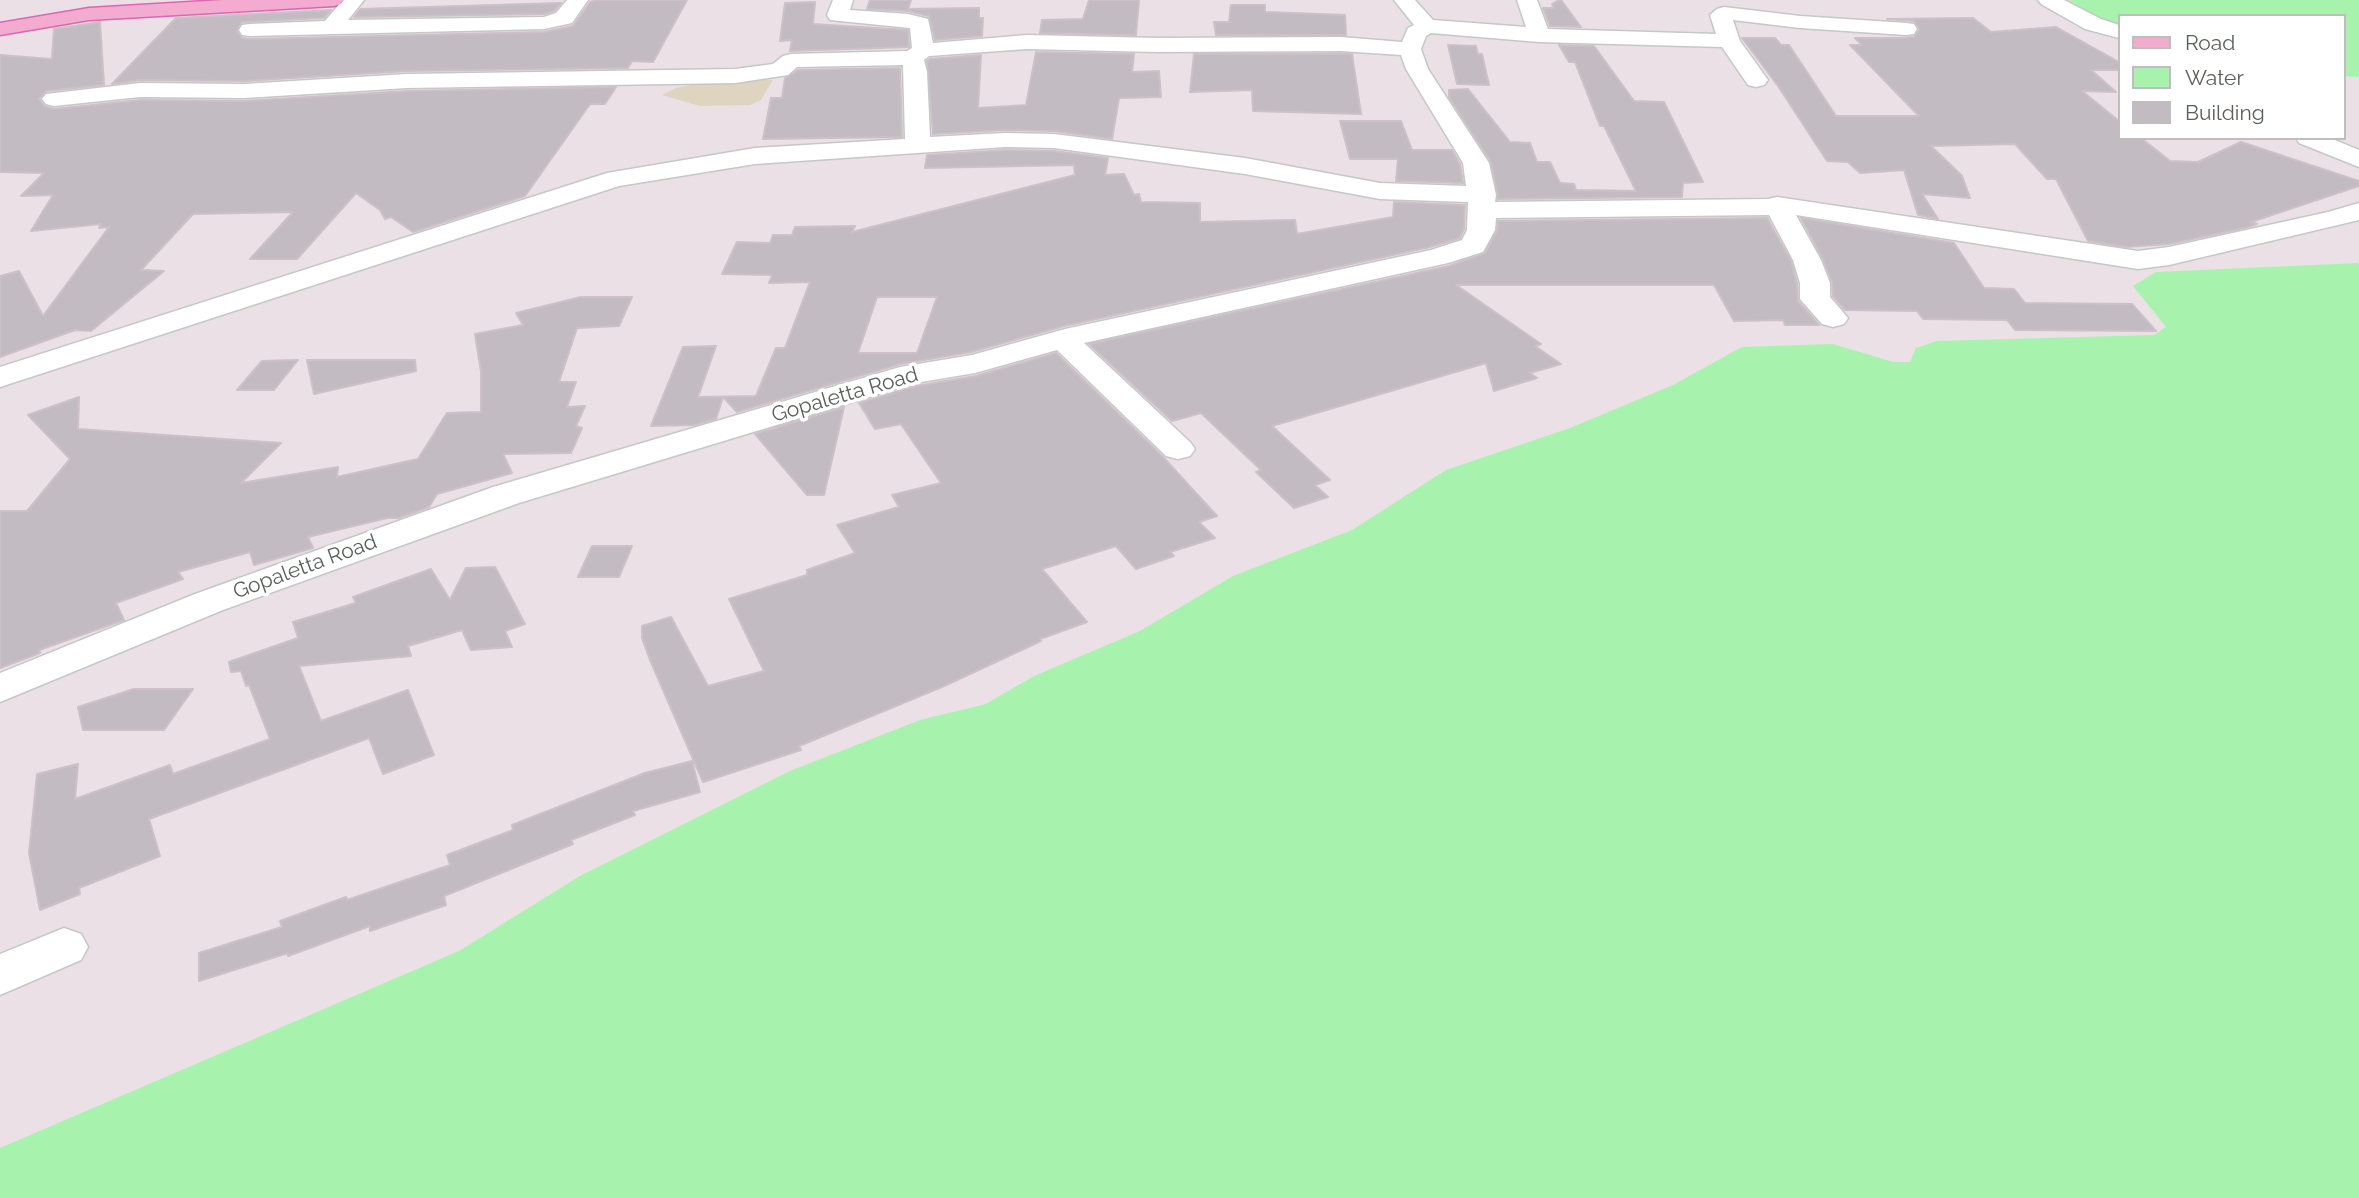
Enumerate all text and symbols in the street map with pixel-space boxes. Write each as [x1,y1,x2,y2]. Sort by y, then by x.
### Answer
legend [2118,14,2345,140]
text: Road [2185,30,2235,55]
text: Water [2185,65,2244,90]
text: Building [2185,100,2265,125]
street label: Gopaletta Road [769,362,921,428]
street label: Gopaletta Road [230,529,380,605]

